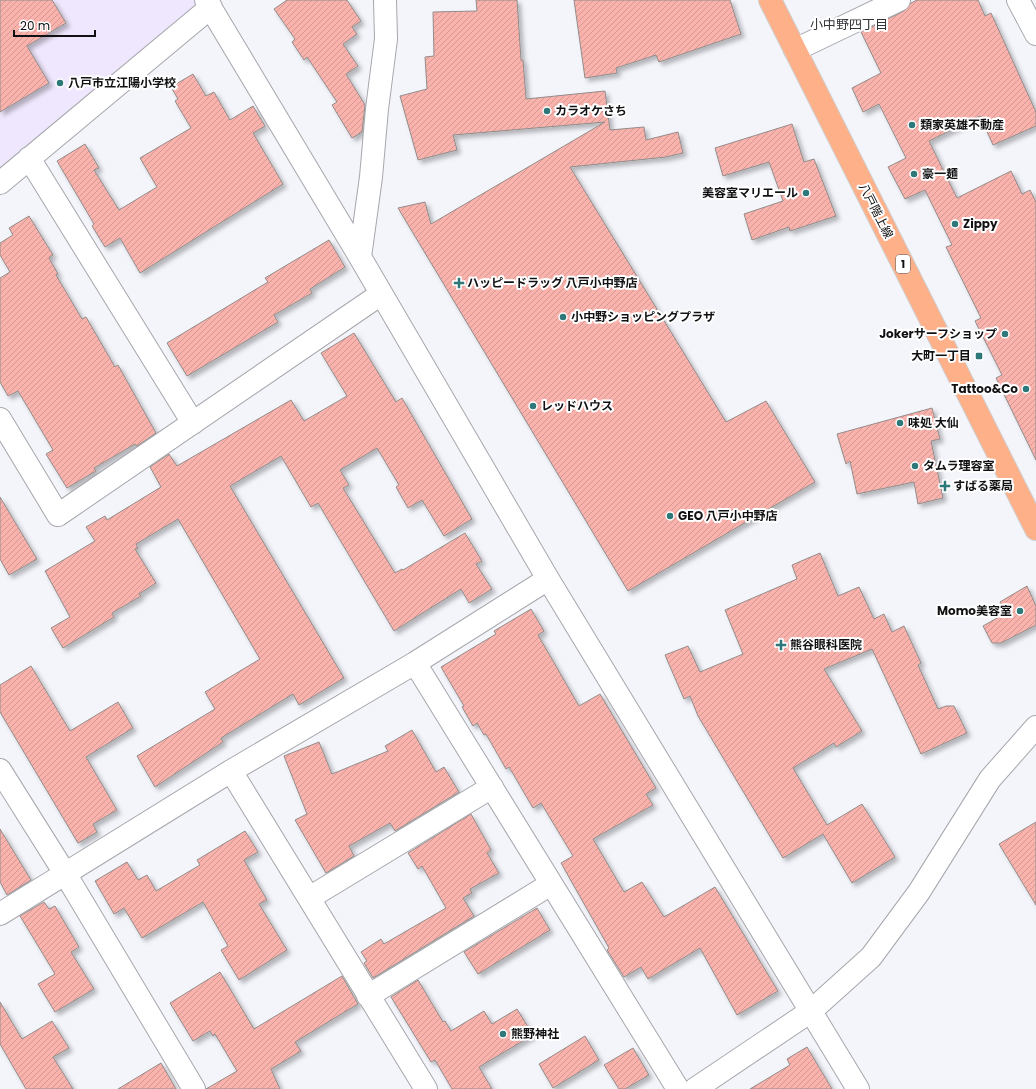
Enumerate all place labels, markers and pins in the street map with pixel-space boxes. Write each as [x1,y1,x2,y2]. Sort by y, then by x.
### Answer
place label: 八戸市立江陽小学校 [68,74,176,91]
marker: 八戸市立江陽小学校 [55,78,65,88]
place label: カラオケさち [555,102,627,119]
marker: カラオケさち [542,106,552,116]
place label: 類家英雄不動産 [920,116,1004,133]
marker: 類家英雄不動産 [907,120,917,130]
place label: 豪一麺 [922,165,958,182]
marker: 豪一麺 [909,169,919,179]
place label: 美容室マリエール [702,184,798,201]
marker: 美容室マリエール [801,188,811,198]
place label: Zippy [963,215,998,232]
marker: Zippy [950,219,960,229]
place label: ハッピードラッグ 八戸小中野店 [467,274,638,291]
marker: ハッピードラッグ 八戸小中野店 [454,278,464,288]
place label: 小中野ショッピングプラザ [571,308,715,325]
marker: 小中野ショッピングプラザ [558,312,568,322]
place label: Jokerサーフショップ [879,325,997,342]
marker: Jokerサーフショップ [1000,329,1010,339]
place label: 大町一丁目 [911,347,971,364]
marker: 大町一丁目 [974,351,984,361]
place label: Tattoo&Co [951,380,1018,397]
marker: Tattoo&Co [1021,384,1031,394]
place label: レッドハウス [541,397,613,414]
marker: レッドハウス [528,401,538,411]
place label: 味処 大仙 [908,414,959,431]
marker: 味処 大仙 [895,418,905,428]
place label: タムラ理容室 [923,457,994,474]
marker: タムラ理容室 [910,461,920,471]
place label: すばる薬局 [953,477,1013,494]
marker: すばる薬局 [940,481,950,491]
place label: GEO 八戸小中野店 [678,507,778,524]
marker: GEO 八戸小中野店 [665,511,675,521]
place label: Momo美容室 [937,602,1012,619]
marker: Momo美容室 [1015,606,1025,616]
place label: 熊谷眼科医院 [790,636,862,653]
marker: 熊谷眼科医院 [775,639,787,651]
place label: 熊野神社 [511,1025,559,1042]
marker: 熊野神社 [498,1029,508,1039]

